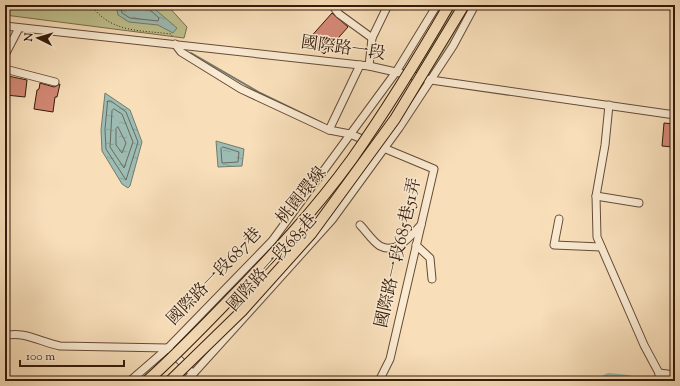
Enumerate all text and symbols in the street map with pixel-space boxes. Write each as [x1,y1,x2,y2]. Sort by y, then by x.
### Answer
north arrow [18,18,58,58]
street label: 國際路一段 [299,31,387,67]
text: N [21,32,37,43]
street label: 桃園環線 [271,162,333,230]
street label: 國際路一段685巷51弄 [370,176,428,330]
street label: 國際路一段685巷 [222,209,324,317]
street label: 國際路一段687巷 [162,223,268,331]
scale bar [20,342,124,368]
text: 100 m [26,348,55,366]

